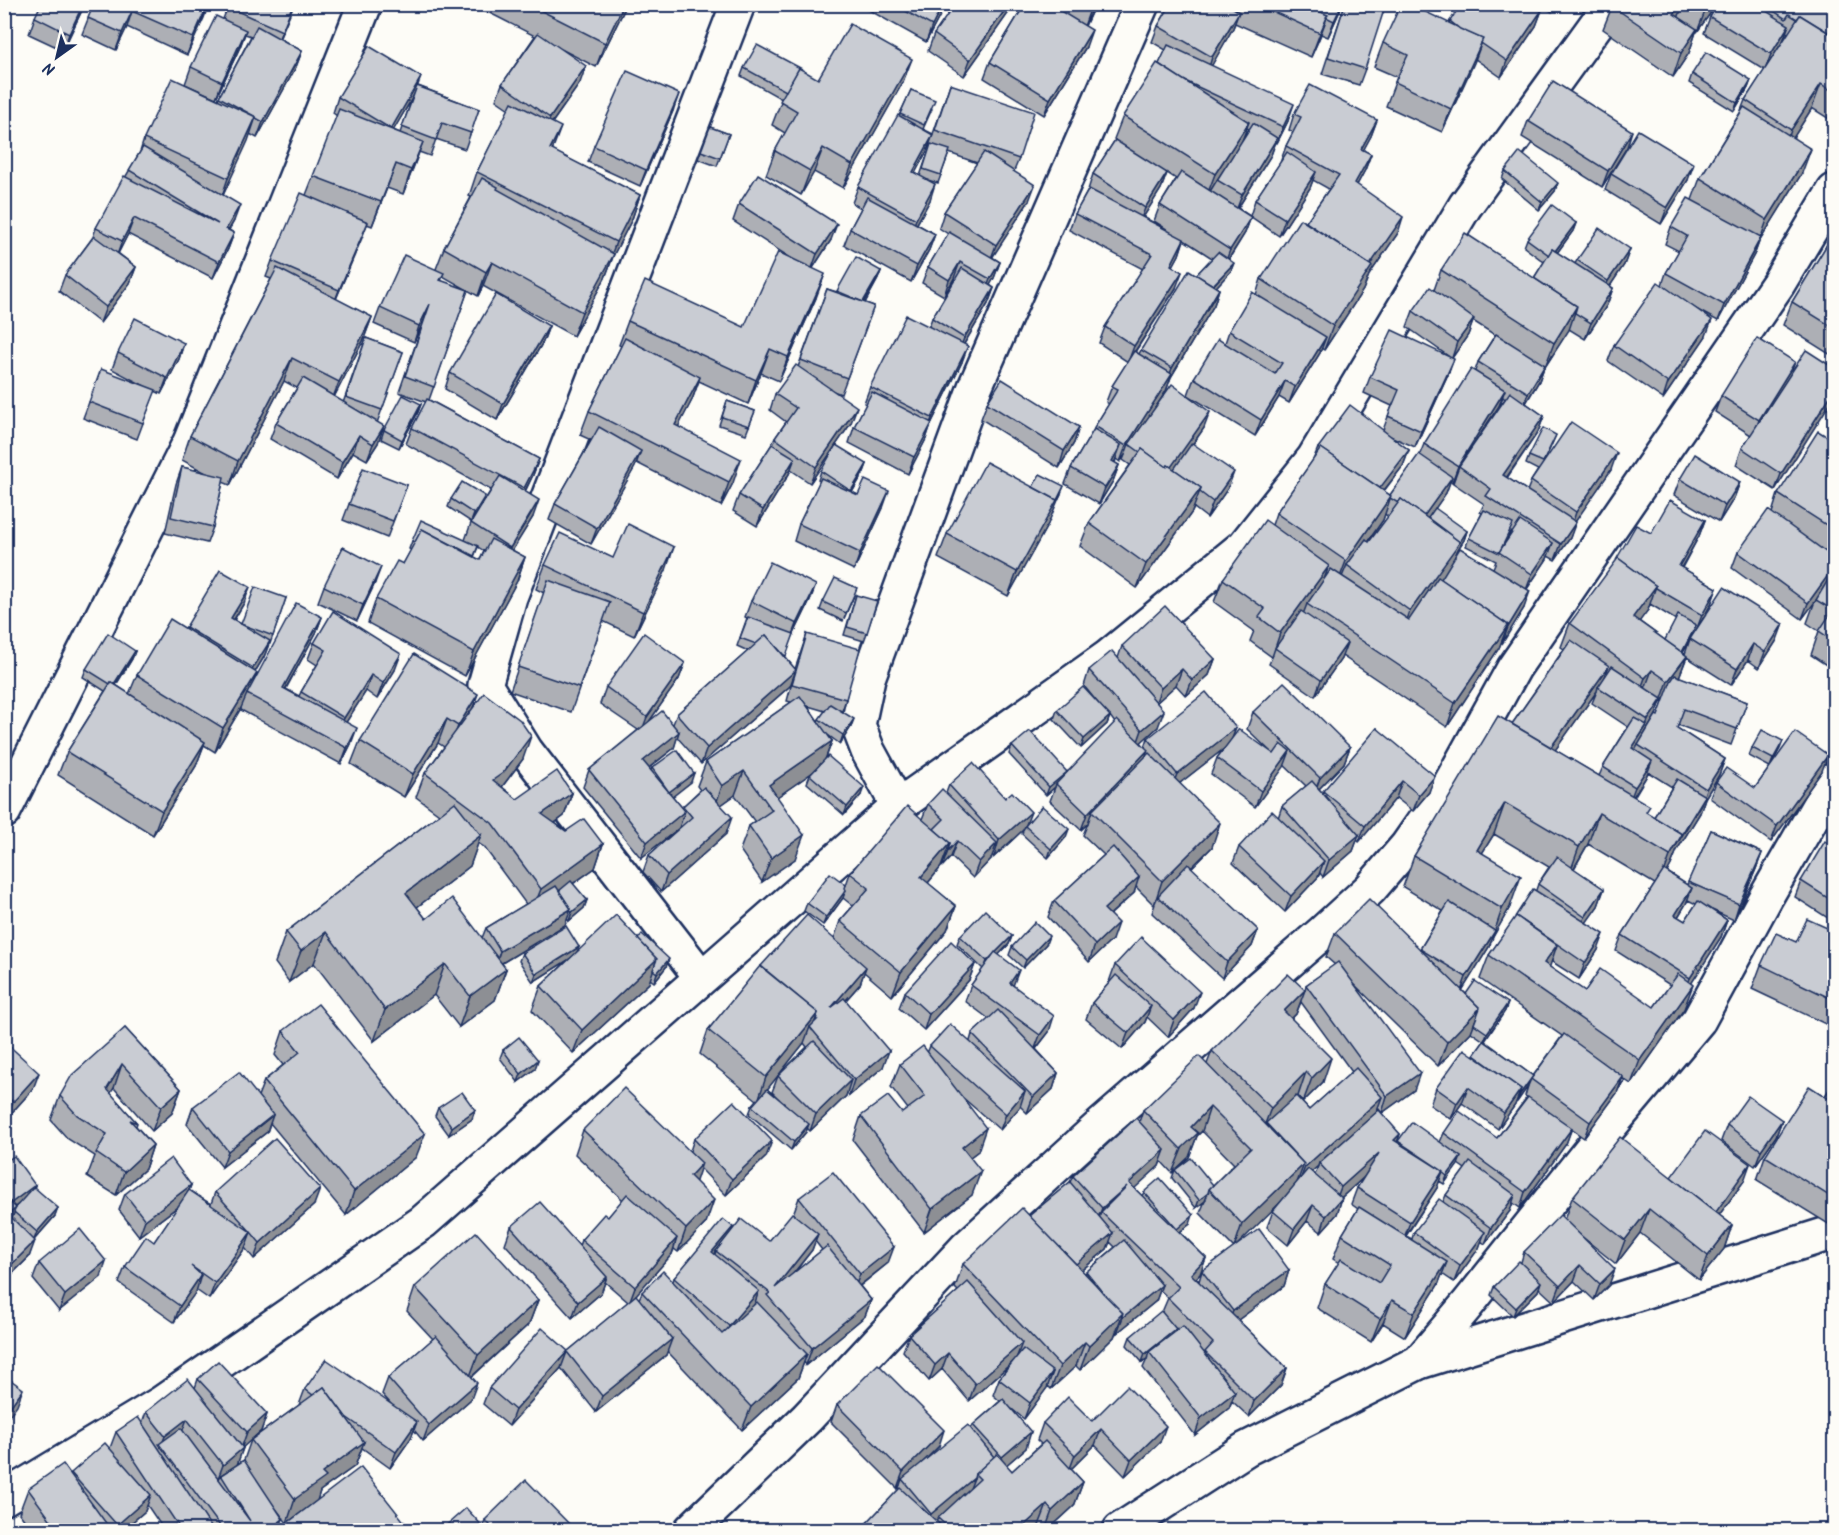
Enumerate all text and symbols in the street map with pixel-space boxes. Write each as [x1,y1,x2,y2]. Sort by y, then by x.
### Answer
north arrow [27,27,87,87]
text: N [38,55,61,81]

